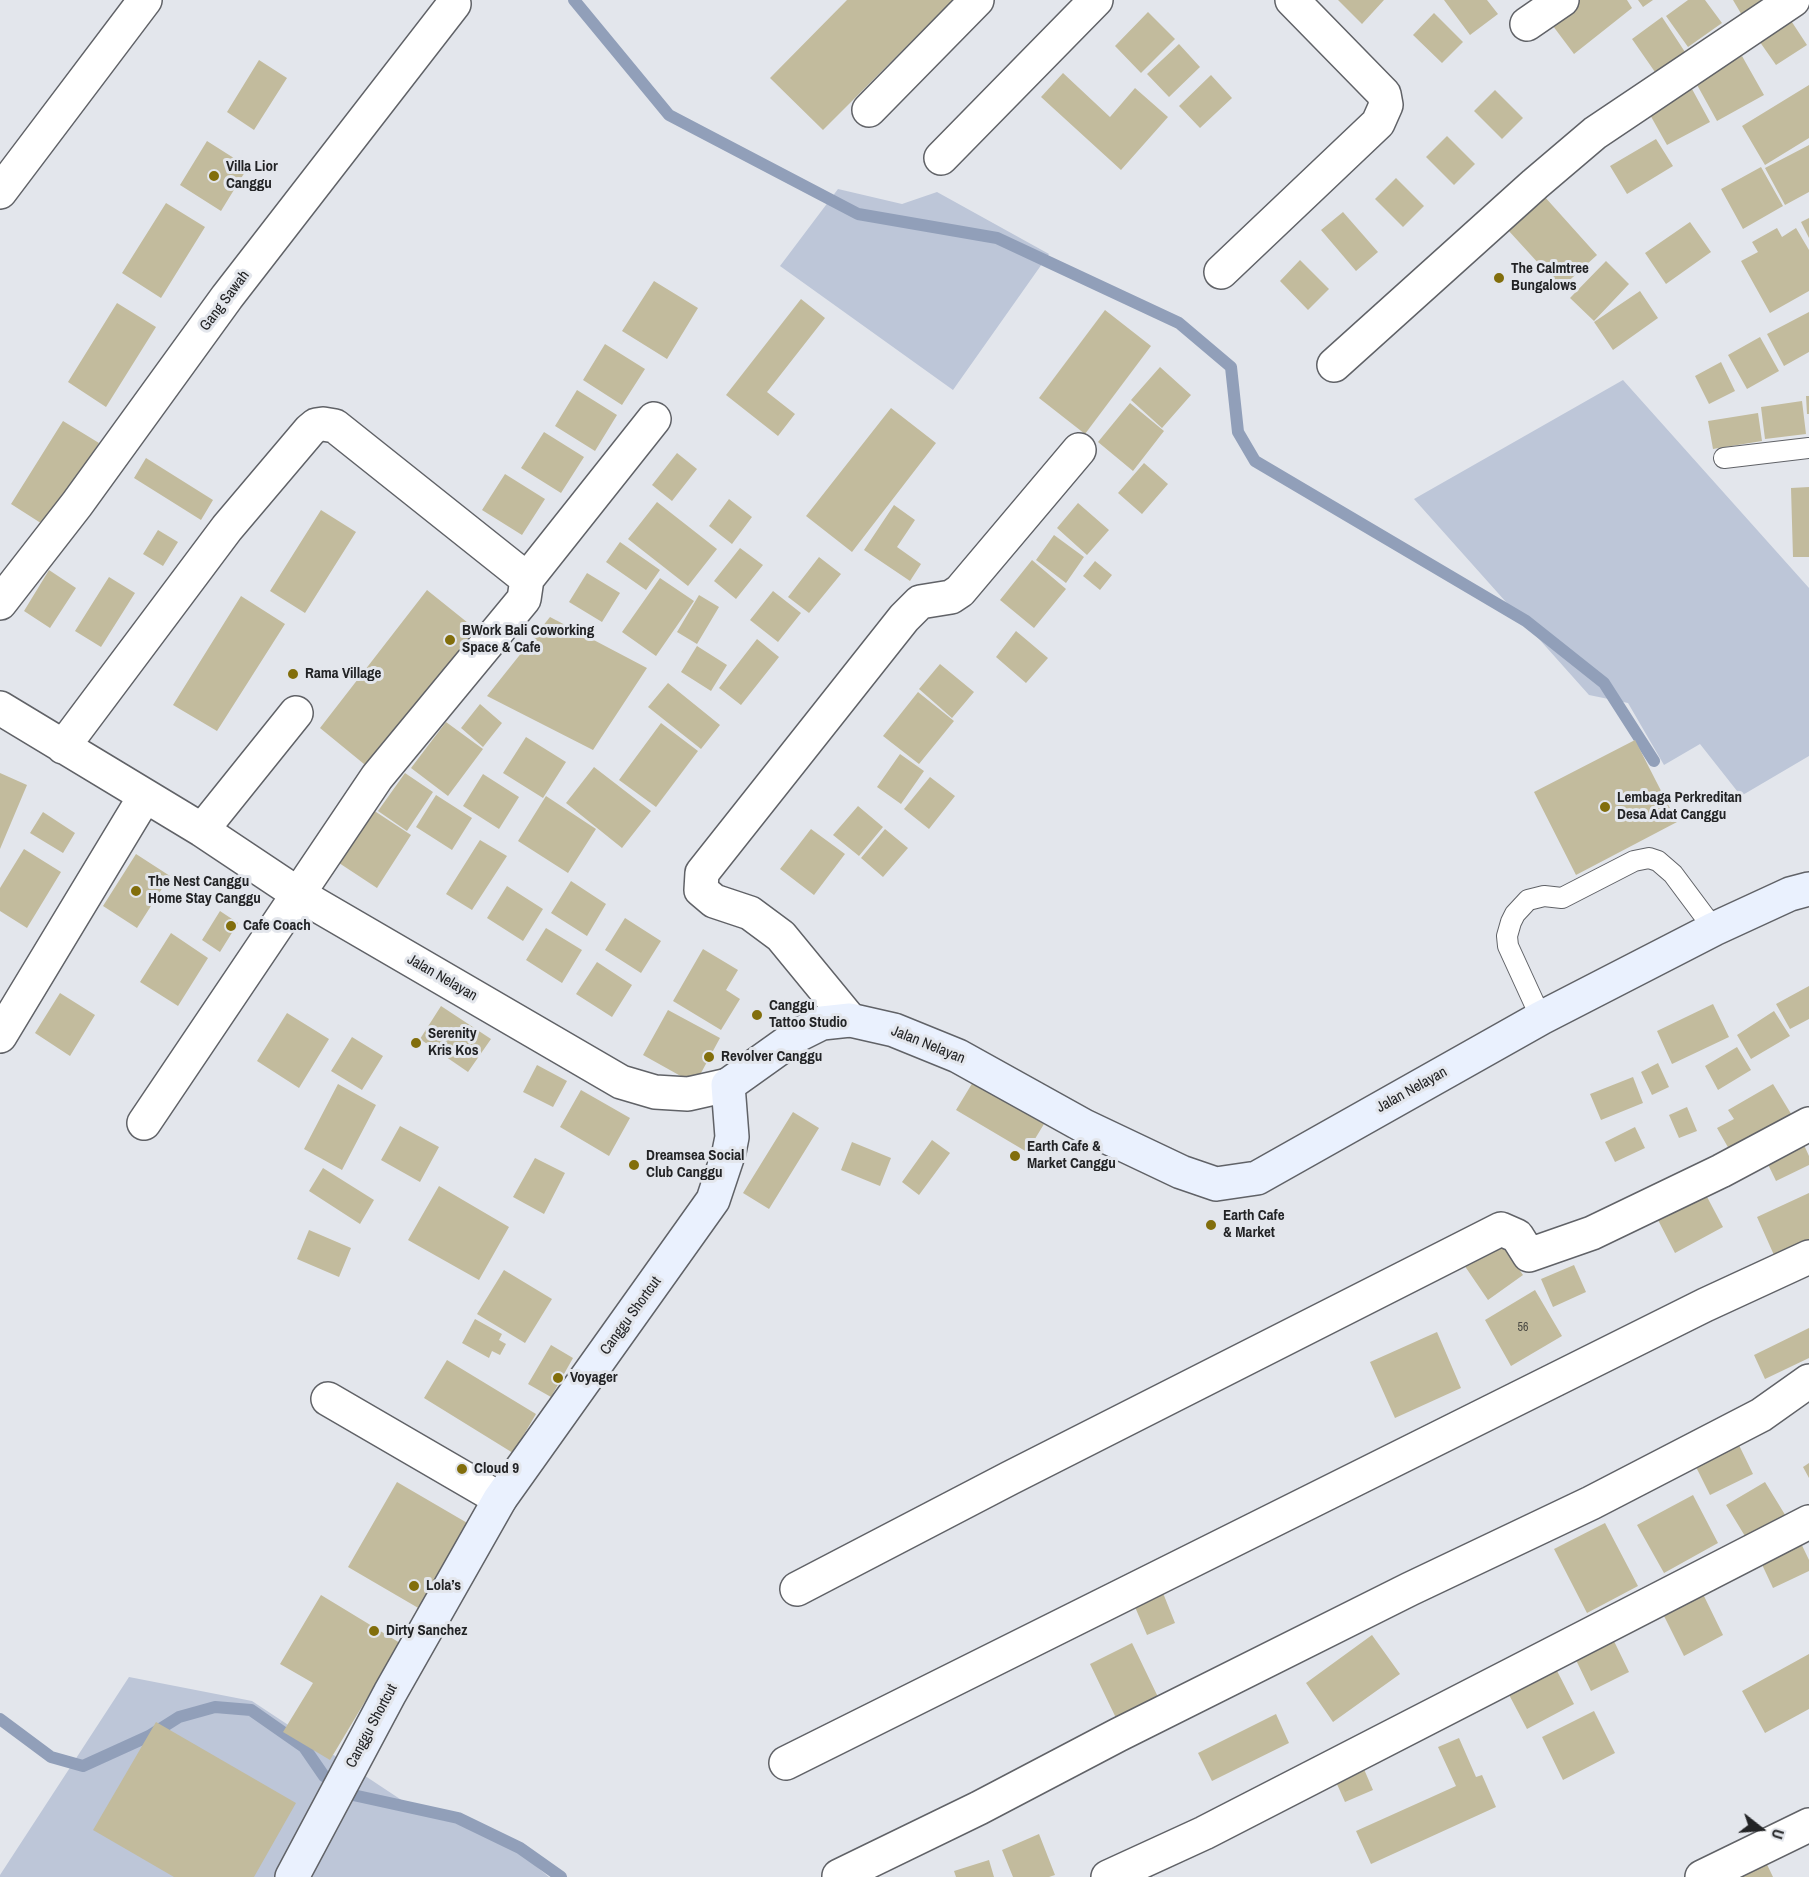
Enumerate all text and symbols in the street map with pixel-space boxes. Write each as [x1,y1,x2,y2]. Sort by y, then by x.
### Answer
place label: Villa Lior Canggu [226,158,278,193]
marker: Villa Lior Canggu [207,169,221,183]
place label: The Calmtree Bungalows [1511,260,1589,295]
street label: Gang Sawah [196,267,254,335]
marker: The Calmtree Bungalows [1492,271,1506,285]
place label: BWork Bali Coworking Space & Cafe [462,622,594,657]
marker: BWork Bali Coworking Space & Cafe [443,633,457,647]
place label: Rama Village [305,665,381,683]
marker: Rama Village [286,667,300,681]
place label: Lembaga Perkreditan Desa Adat Canggu [1617,789,1742,824]
marker: Lembaga Perkreditan Desa Adat Canggu [1598,800,1612,814]
place label: The Nest Canggu Home Stay Canggu [148,873,261,908]
marker: The Nest Canggu Home Stay Canggu [129,884,143,898]
place label: Cafe Coach [243,917,311,935]
marker: Cafe Coach [224,919,238,933]
street label: Jalan Nelayan [404,951,480,1005]
place label: Canggu Tattoo Studio [769,997,847,1032]
marker: Canggu Tattoo Studio [750,1008,764,1022]
street label: Jalan Nelayan [888,1022,968,1068]
place label: Serenity Kris Kos [428,1025,479,1060]
marker: Serenity Kris Kos [409,1036,423,1050]
place label: Revolver Canggu [721,1048,822,1066]
marker: Revolver Canggu [702,1050,716,1064]
street label: Jalan Nelayan [1374,1063,1450,1117]
place label: Earth Cafe & Market Canggu [1027,1138,1116,1173]
place label: Dreamsea Social Club Canggu [646,1147,744,1182]
marker: Earth Cafe & Market Canggu [1008,1149,1022,1163]
marker: Dreamsea Social Club Canggu [627,1158,641,1172]
place label: Earth Cafe & Market [1223,1207,1285,1242]
marker: Earth Cafe & Market [1204,1218,1218,1232]
street label: Canggu Shortcut [597,1273,665,1359]
house number: 56 [1518,1321,1528,1335]
place label: Voyager [570,1369,618,1387]
marker: Voyager [551,1371,565,1385]
place label: Cloud 9 [474,1460,519,1478]
marker: Cloud 9 [455,1462,469,1476]
place label: Lola’s [426,1577,461,1595]
marker: Lola’s [407,1579,421,1593]
place label: Dirty Sanchez [386,1622,467,1640]
marker: Dirty Sanchez [367,1624,381,1638]
street label: Canggu Shortcut [342,1681,402,1771]
north arrow [1731,1799,1791,1859]
text: U [1766,1827,1790,1842]

